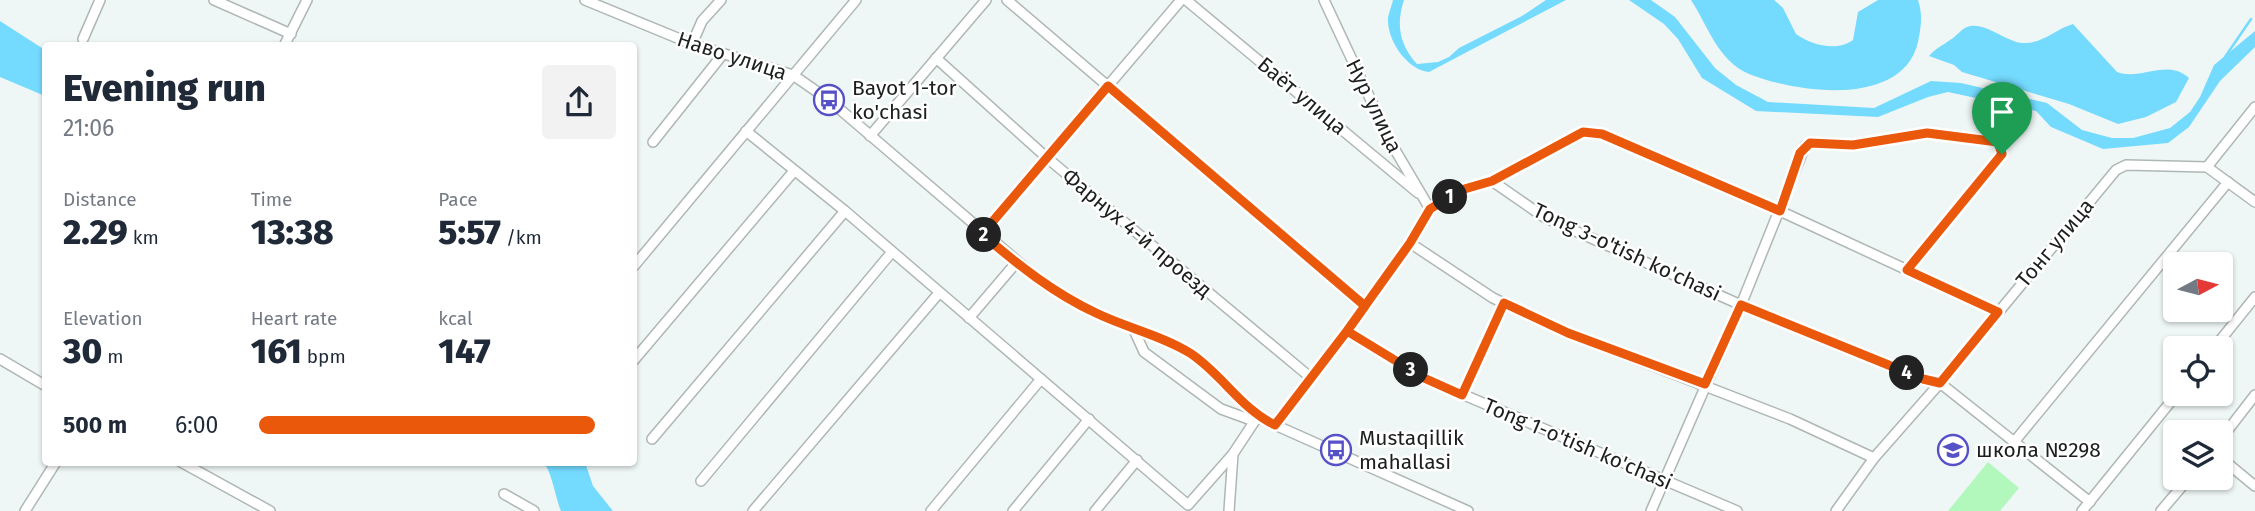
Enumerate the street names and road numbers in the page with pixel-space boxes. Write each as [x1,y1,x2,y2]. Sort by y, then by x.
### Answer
street label: Наво улица [674,26,790,86]
street label: Баёт улица [1252,51,1352,141]
street label: Нур улица [1340,55,1408,157]
street label: Фарнух 4-й проезд [1057,163,1217,303]
street label: Тонг улица [2010,193,2100,293]
street label: Tong 3-o'tish ko'chasi [1529,197,1725,307]
street label: Tong 1-o'tish ko'chasi [1480,392,1676,496]

